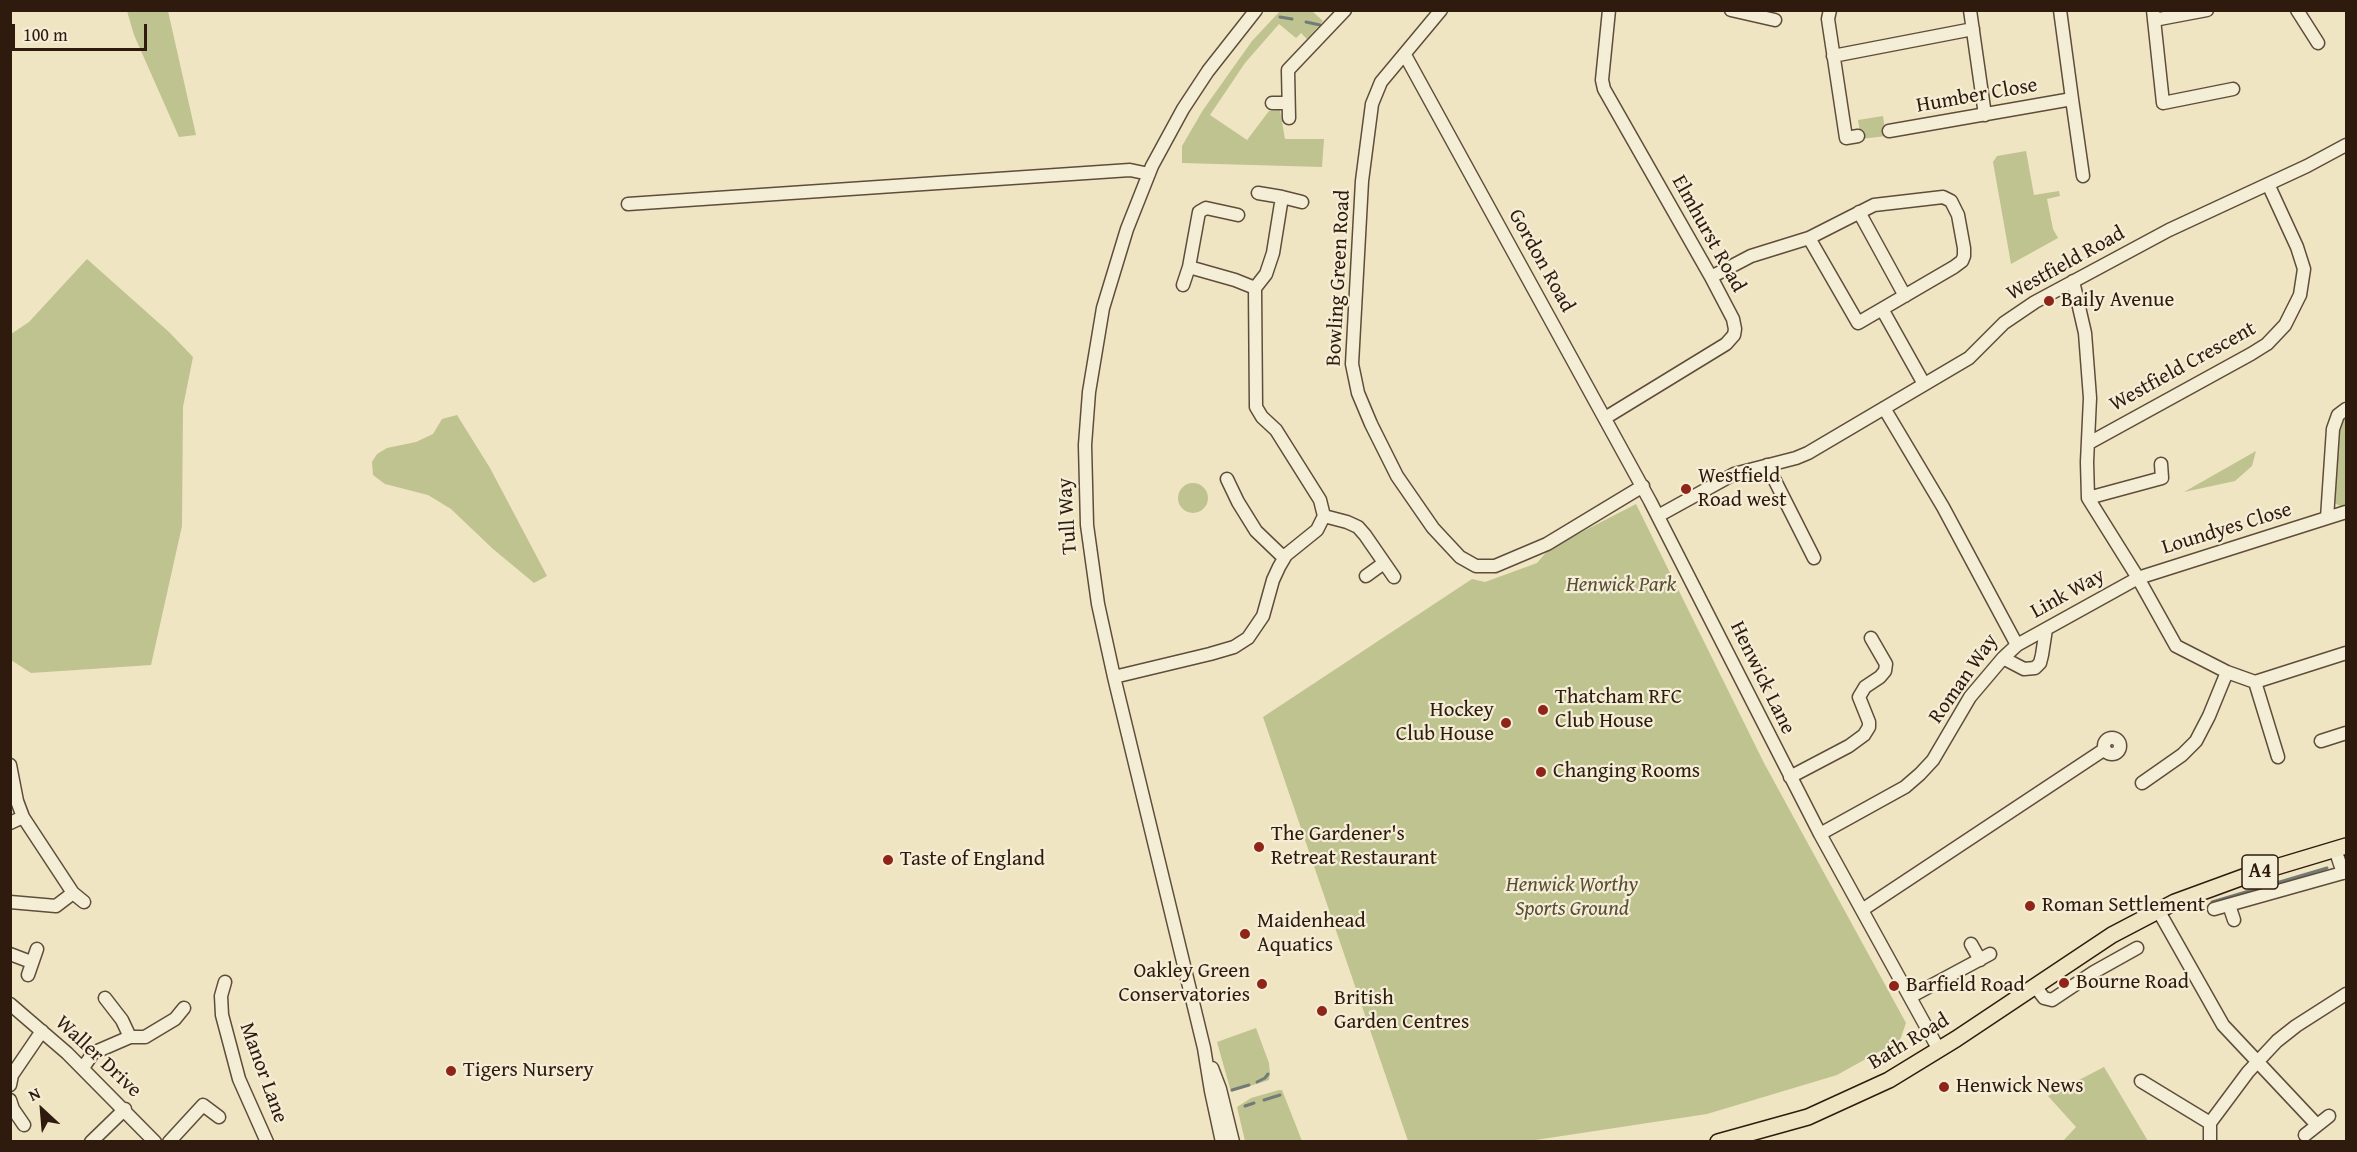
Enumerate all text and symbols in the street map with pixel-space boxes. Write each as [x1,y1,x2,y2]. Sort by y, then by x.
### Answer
scale bar [15,12,150,50]
text: 100 m [23,21,68,48]
street label: Humber Close [1914,73,2040,119]
street label: Elmhurst Road [1666,171,1750,297]
street label: Bowling Green Road [1322,189,1356,367]
street label: Gordon Road [1502,205,1580,317]
street label: Westfield Road [2003,221,2129,307]
place label: Baily Avenue [2061,288,2174,314]
marker: Baily Avenue [2042,294,2056,308]
street label: Westfield Crescent [2106,316,2260,418]
place label: Westfield Road west [1698,464,1787,514]
street label: Tull Way [1053,477,1083,555]
marker: Westfield Road west [1679,482,1693,496]
street label: Loundyes Close [2159,497,2295,561]
street label: Link Way [2027,563,2109,625]
park label: Henwick Park [1566,573,1676,599]
street label: Henwick Lane [1724,617,1800,739]
street label: Roman Way [1924,629,2004,729]
place label: Thatcham RFC Club House [1555,685,1682,735]
place label: Hockey Club House [1396,698,1494,748]
marker: Thatcham RFC Club House [1536,703,1550,717]
marker: Hockey Club House [1499,716,1513,730]
place label: Changing Rooms [1553,759,1700,785]
marker: Changing Rooms [1534,765,1548,779]
place label: The Gardener's Retreat Restaurant [1271,822,1437,872]
marker: The Gardener's Retreat Restaurant [1252,840,1266,854]
place label: Taste of England [900,847,1045,873]
marker: Taste of England [881,853,895,867]
road number: A4 [2242,855,2278,889]
park label: Henwick Worthy Sports Ground [1506,873,1638,923]
place label: Roman Settlement [2042,893,2205,919]
marker: Roman Settlement [2023,899,2037,913]
place label: Maidenhead Aquatics [1257,909,1366,959]
marker: Maidenhead Aquatics [1238,927,1252,941]
place label: Oakley Green Conservatories [1118,959,1250,1009]
place label: Bourne Road [2076,970,2189,996]
place label: Barfield Road [1906,973,2025,999]
marker: Bourne Road [2057,976,2071,990]
marker: Oakley Green Conservatories [1255,977,1269,991]
marker: Barfield Road [1887,979,1901,993]
place label: British Garden Centres [1334,986,1469,1036]
marker: British Garden Centres [1315,1004,1329,1018]
street label: Bath Road [1864,1008,1954,1076]
street label: Waller Drive [50,1011,146,1103]
street label: Manor Lane [233,1019,293,1127]
place label: Tigers Nursery [463,1058,594,1084]
marker: Tigers Nursery [444,1064,458,1078]
place label: Henwick News [1956,1074,2083,1100]
north arrow [12,1080,72,1140]
marker: Henwick News [1937,1080,1951,1094]
text: N [24,1081,44,1107]

